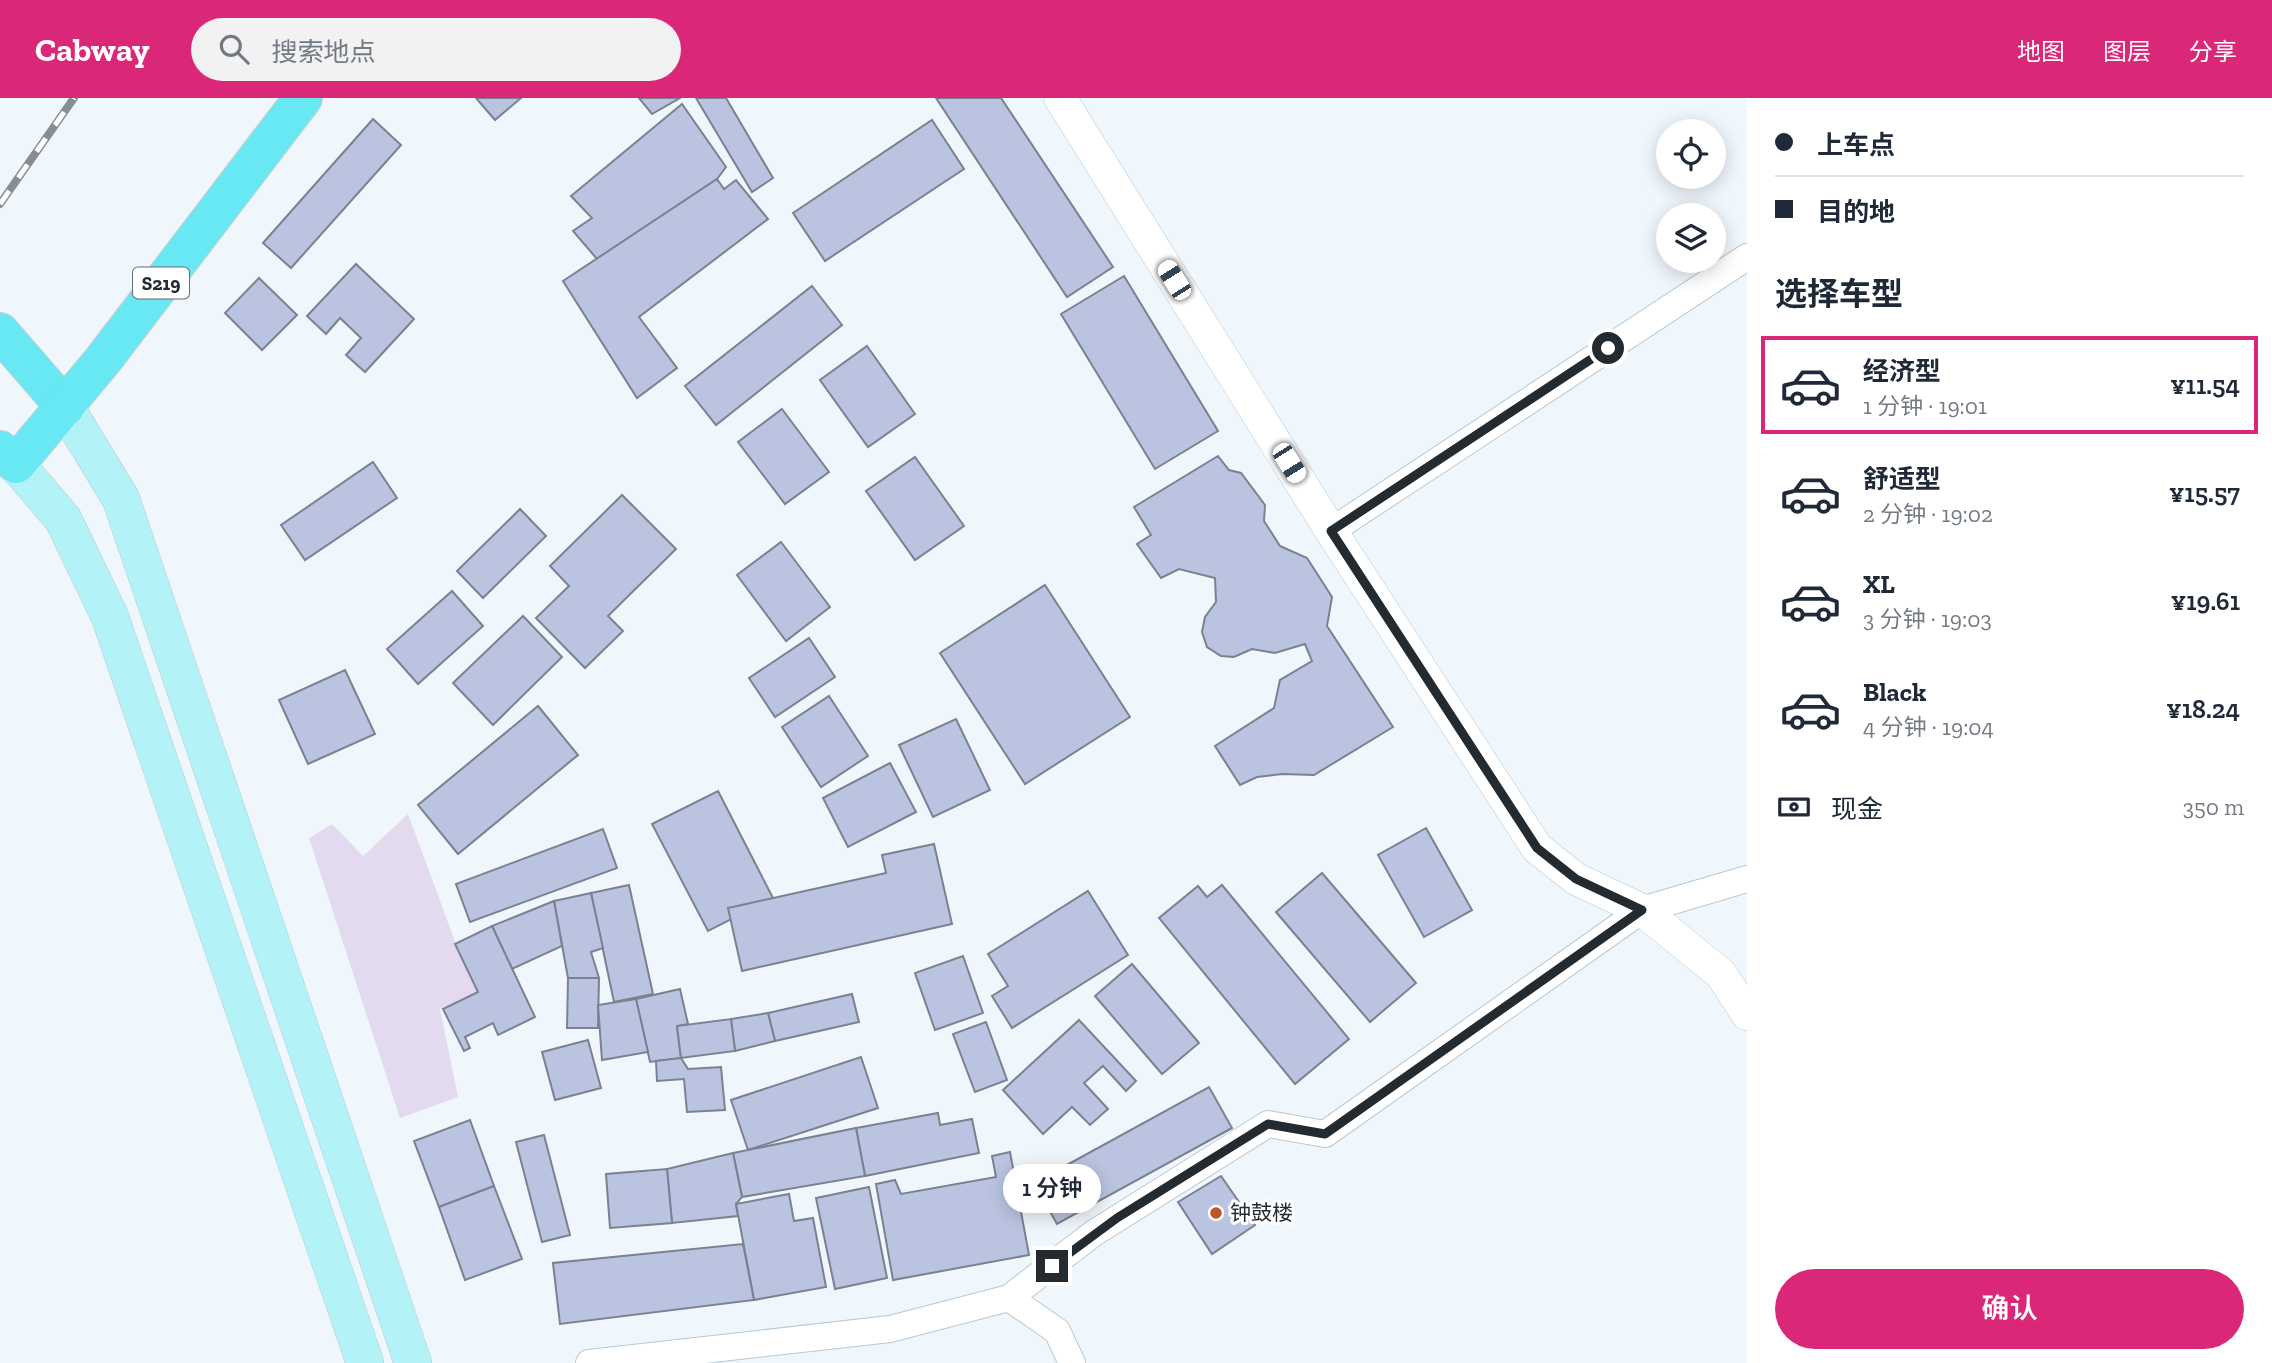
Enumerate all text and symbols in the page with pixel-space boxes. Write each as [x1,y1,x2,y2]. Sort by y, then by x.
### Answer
search box [191,18,681,81]
text: Cabway [35,30,149,69]
icon: search [215,30,253,68]
text: 搜索地点 [271,36,375,68]
text: 地图 [2017,37,2065,66]
text: 图层 [2103,37,2151,66]
text: 分享 [2189,37,2237,66]
map controls [1656,119,1726,273]
button: locate [1656,119,1726,189]
text: 上车点 [1817,129,1895,161]
text: 目的地 [1817,196,1895,228]
button: layers [1656,203,1726,273]
car [1154,257,1195,303]
road number: S219 [133,267,189,298]
text: 选择车型 [1775,275,1903,313]
route start [1592,332,1624,364]
icon: car [1779,354,1842,417]
text: 经济型 [1863,355,1941,387]
text: ¥11.54 [2170,369,2240,401]
text: 1 分钟 · 19:01 [1863,392,1987,420]
car [1269,440,1310,486]
icon: car [1779,462,1842,525]
text: 舒适型 [1863,463,1941,495]
text: ¥15.57 [2169,477,2240,509]
text: 2 分钟 · 19:02 [1863,500,1993,528]
text: XL [1863,568,1895,600]
icon: car [1779,570,1842,633]
text: ¥19.61 [2171,585,2240,617]
text: 3 分钟 · 19:03 [1863,605,1992,633]
text: Black [1863,676,1926,708]
icon: car [1779,678,1842,741]
text: ¥18.24 [2166,693,2240,725]
text: 4 分钟 · 19:04 [1863,713,1994,741]
icon: cash [1775,788,1813,826]
text: 现金 [1831,793,1883,825]
text: 350 m [2183,793,2244,821]
callout: 1 分钟 [1003,1164,1101,1214]
text: 1 分钟 [1022,1174,1082,1202]
place label: 钟鼓楼 [1230,1200,1293,1225]
marker: 钟鼓楼 [1208,1205,1224,1221]
route end [1036,1250,1068,1282]
button: 确认 [1775,1269,2244,1349]

